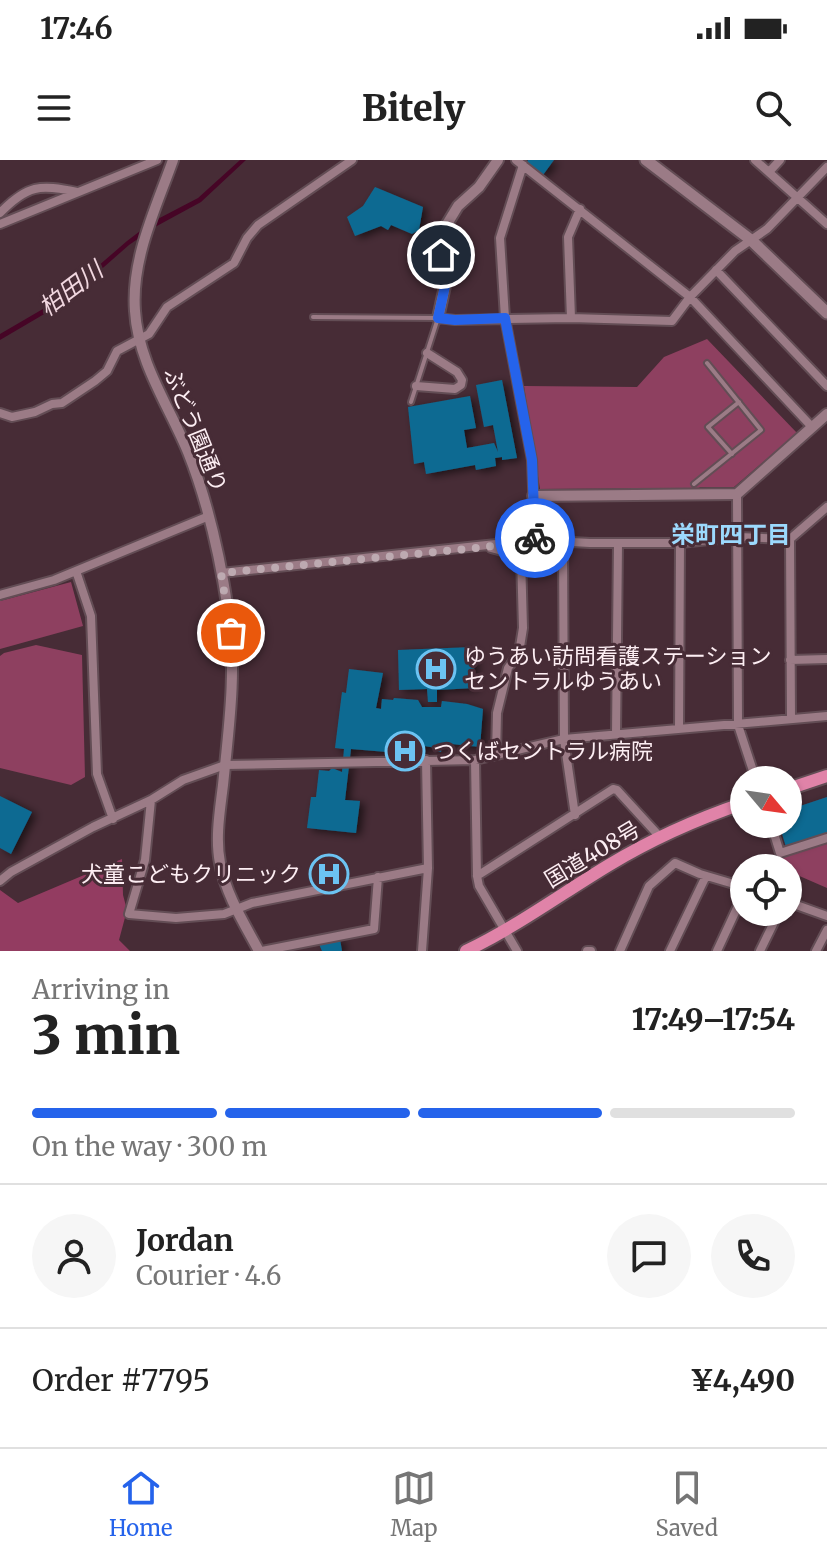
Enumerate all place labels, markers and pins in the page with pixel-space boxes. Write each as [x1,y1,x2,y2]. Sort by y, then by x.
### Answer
pin [407,221,475,289]
pin [197,599,265,667]
place label: ゆうあい訪問看護ステーション セントラルゆうあい [464,642,772,695]
hospital icon: ゆうあい訪問看護ステーション セントラルゆうあい [415,648,457,690]
hospital icon: つくばセントラル病院 [384,730,426,772]
place label: つくばセントラル病院 [433,737,653,765]
hospital icon: 犬童こどもクリニック [308,853,350,895]
place label: 犬童こどもクリニック [81,860,301,888]

